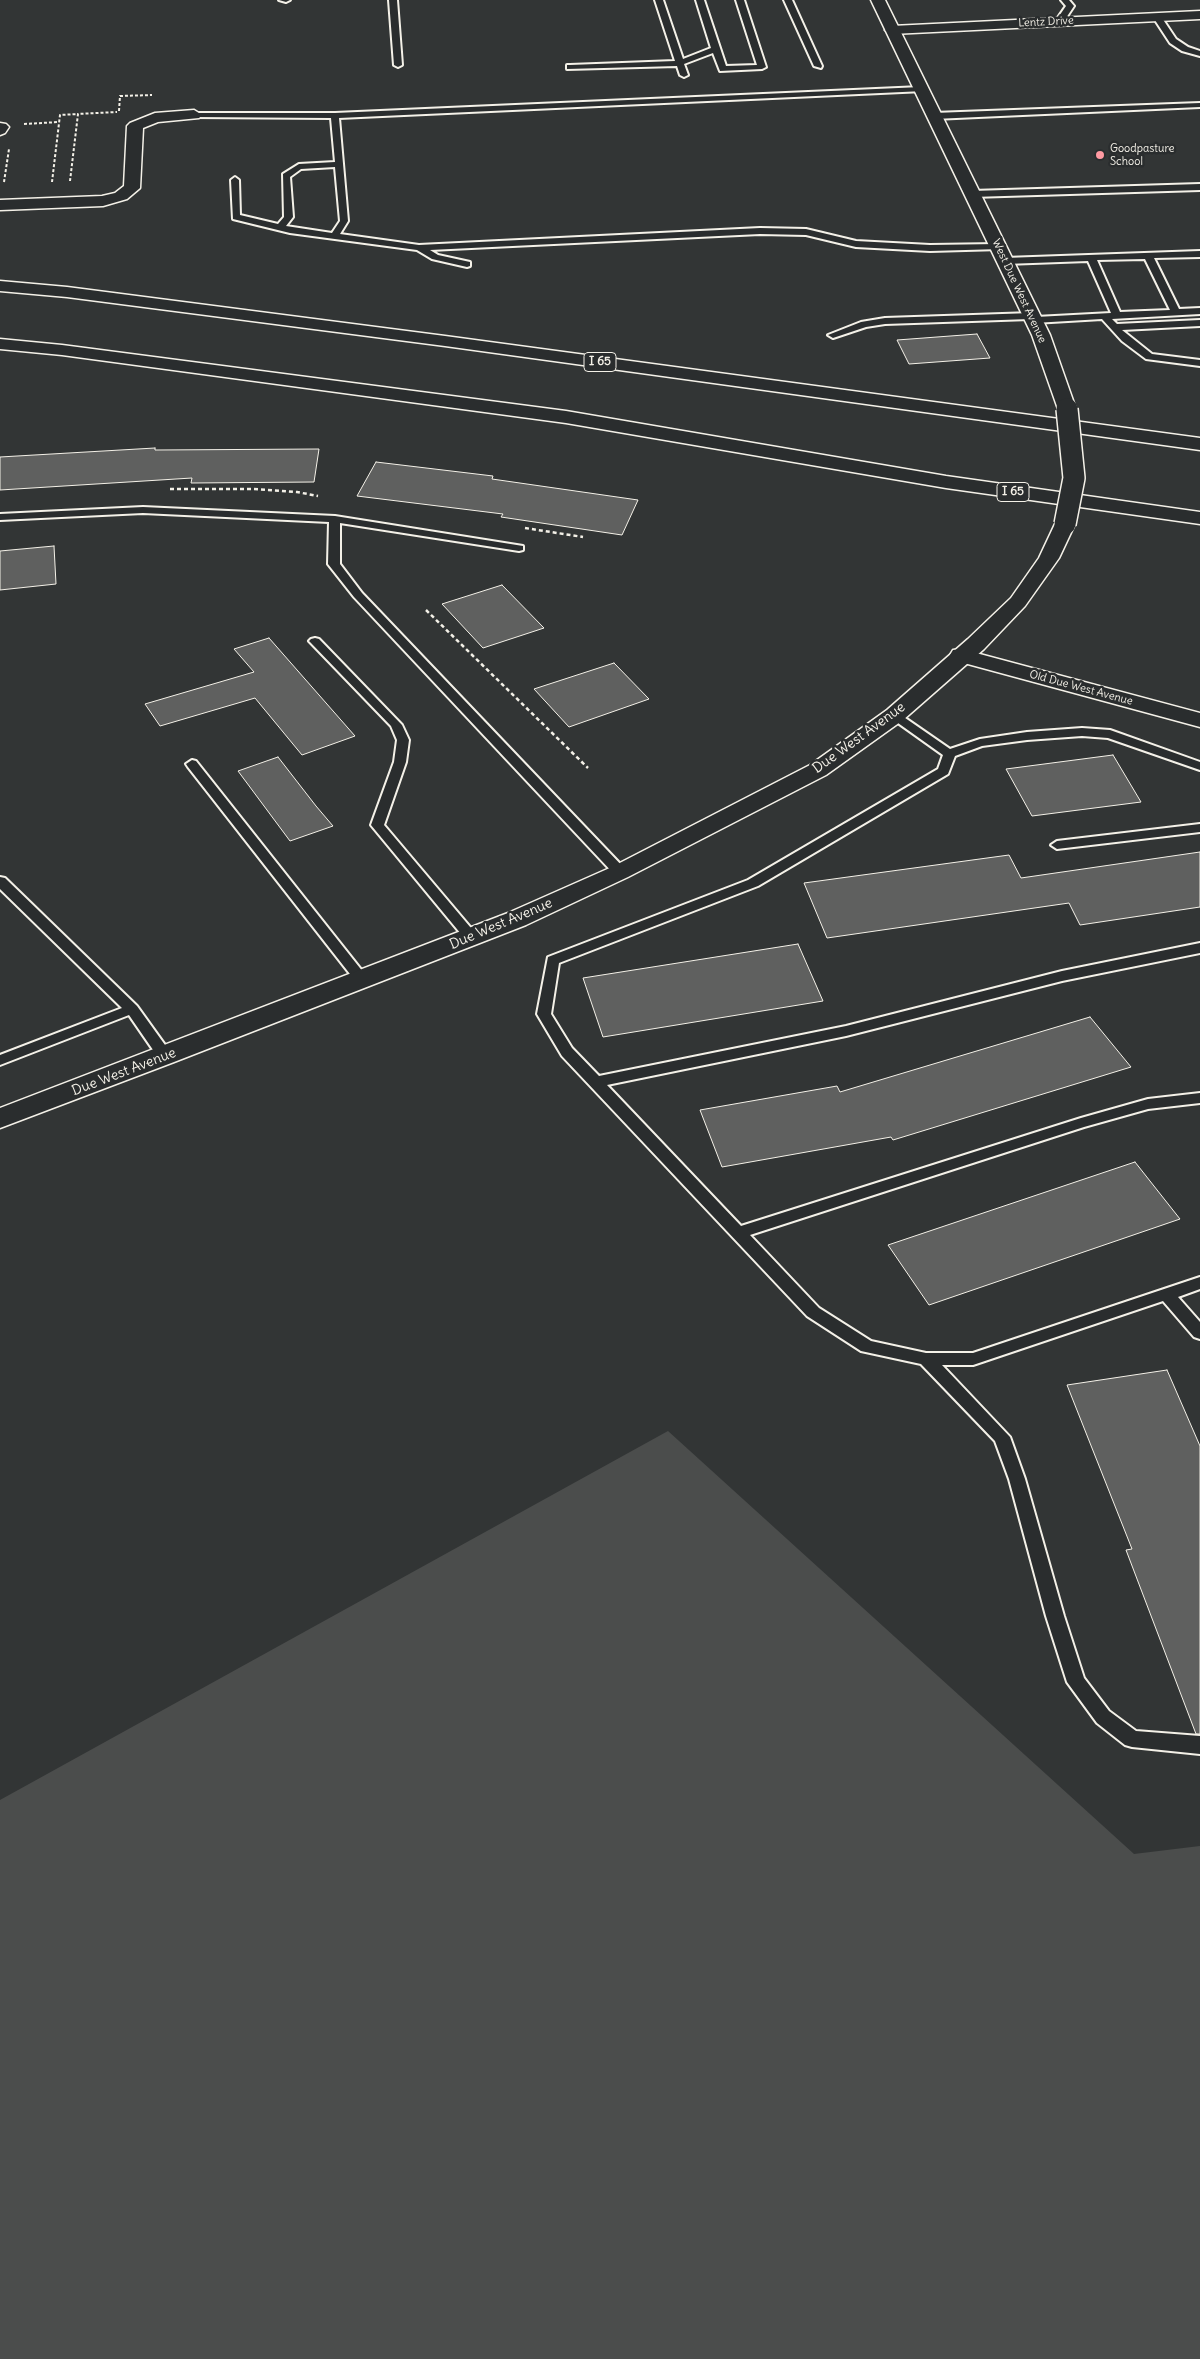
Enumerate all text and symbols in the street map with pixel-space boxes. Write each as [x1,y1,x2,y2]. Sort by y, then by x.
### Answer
street label: Lentz Drive [1018,14,1074,30]
place label: Goodpasture School [1110,142,1175,168]
marker: Goodpasture School [1094,149,1106,161]
street label: West Due West Avenue [989,237,1049,345]
road number: I 65 [584,352,616,372]
road number: I 65 [997,482,1029,502]
street label: Old Due West Avenue [1028,668,1134,708]
street label: Due West Avenue [810,699,908,777]
street label: Due West Avenue [447,895,555,953]
street label: Due West Avenue [70,1044,178,1100]

